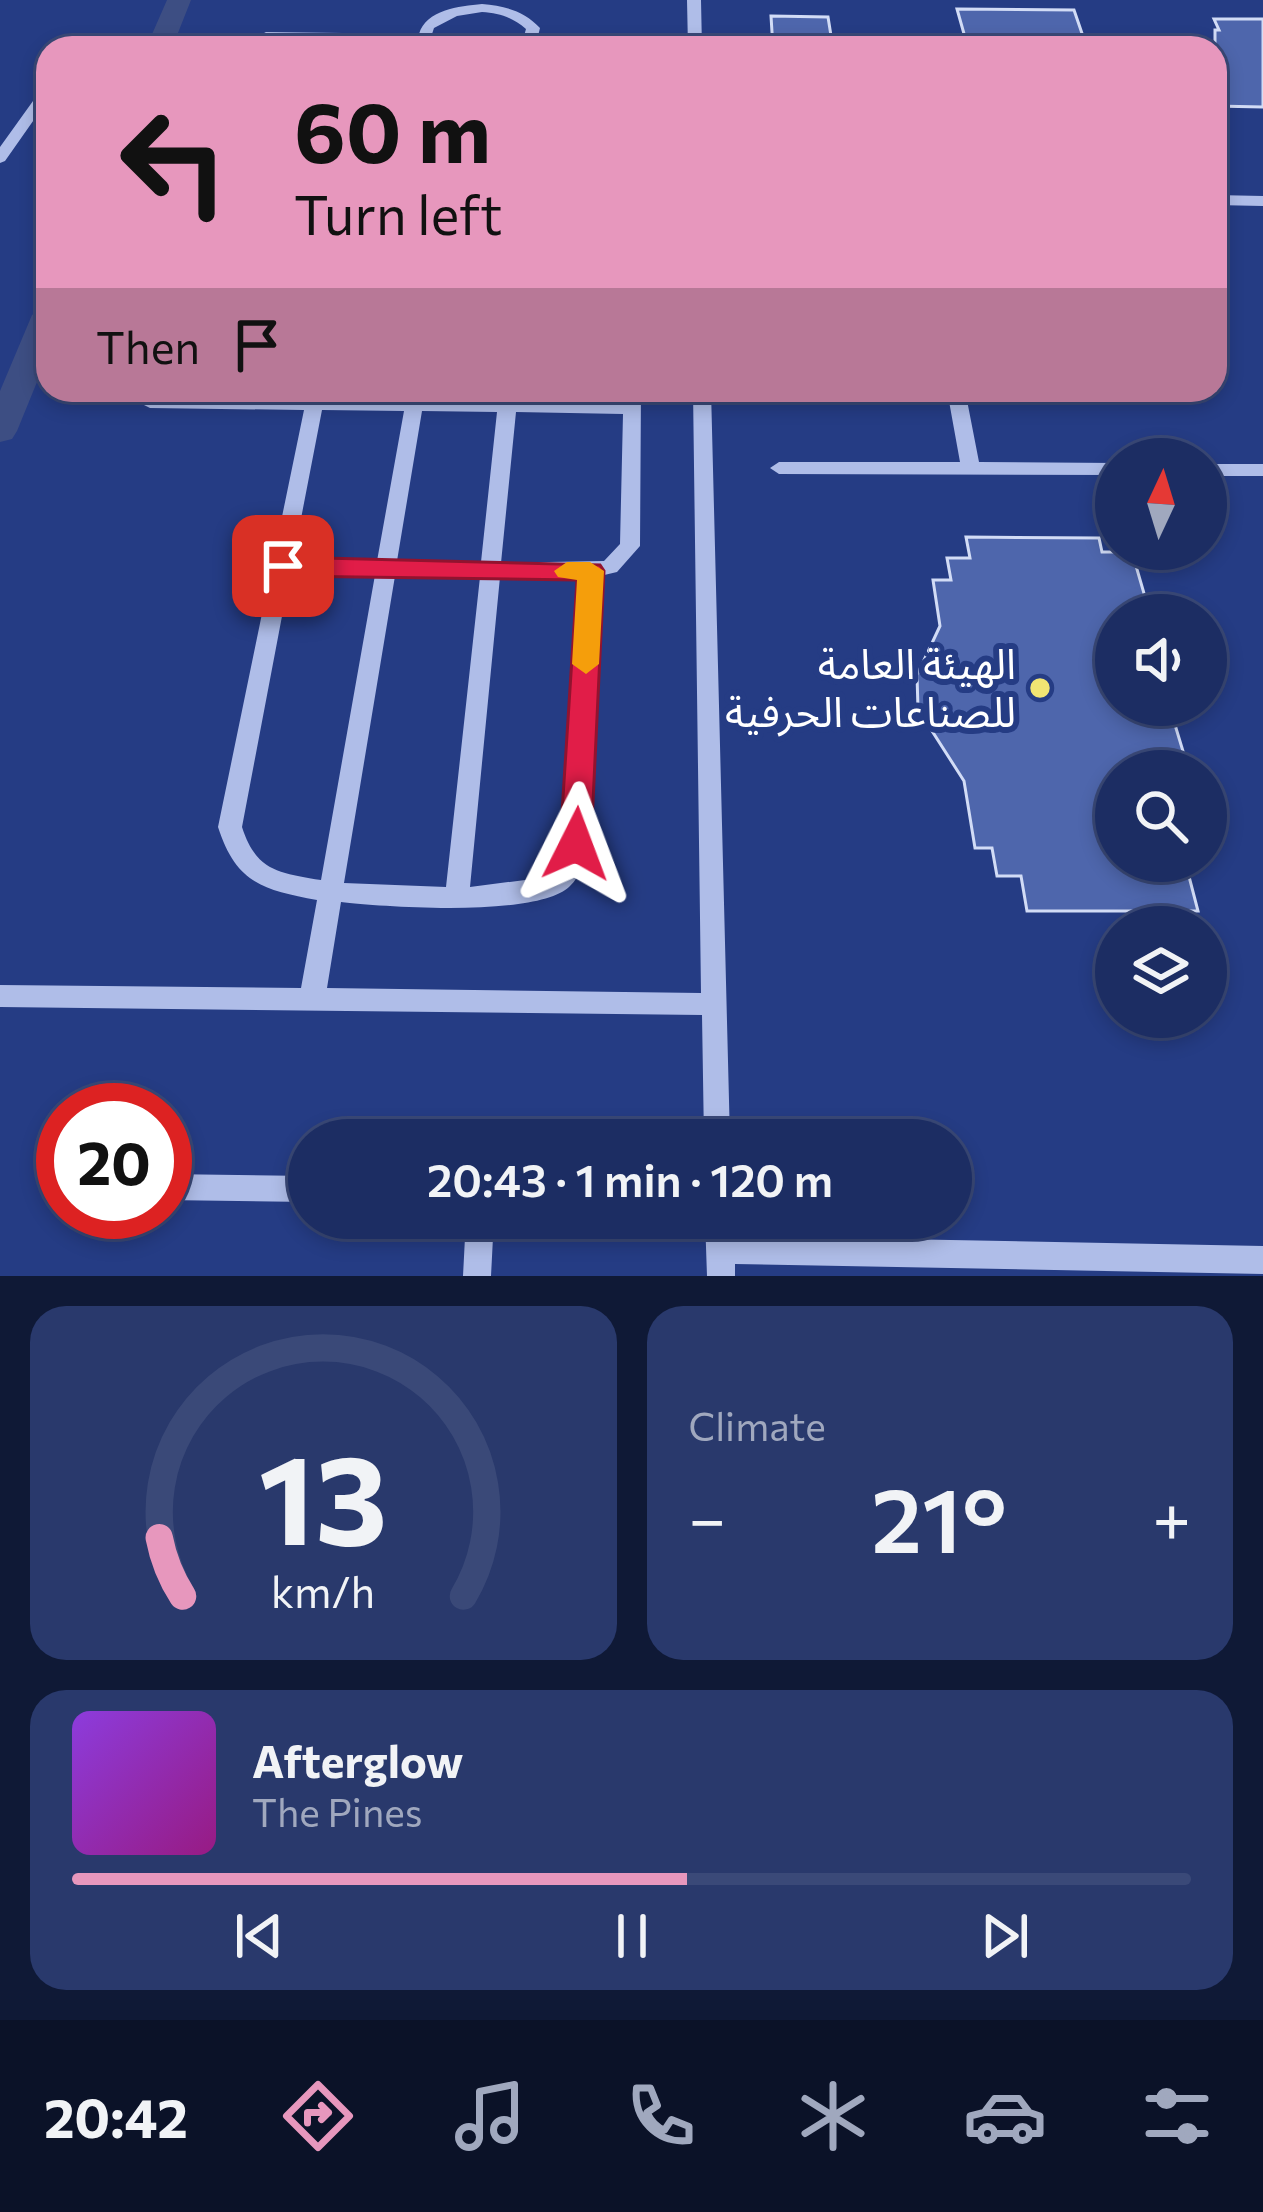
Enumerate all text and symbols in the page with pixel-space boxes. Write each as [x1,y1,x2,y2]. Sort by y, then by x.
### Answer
text: 60 m [294,78,491,180]
icon: left [96,84,252,240]
text: Turn left [294,180,502,246]
icon: arrive [224,312,290,378]
text: Then [96,318,200,373]
north arrow [1095,438,1227,570]
map controls [1095,438,1227,1038]
pin [232,515,334,617]
icon: arrive [250,533,316,599]
button: sound [1095,594,1227,726]
place label: الهيئة العامة للصناعات الحرفية [725,636,1016,737]
marker: الهيئة العامة للصناعات الحرفية [1027,675,1053,701]
button: search [1095,750,1227,882]
position arrow [513,781,639,907]
button: layers [1095,906,1227,1038]
speed limit sign: 20 [36,1083,192,1239]
text: 20:43 · 1 min · 120 m [427,1151,833,1206]
text: Climate [689,1401,826,1449]
text: 13 [259,1418,388,1571]
text: 21° [871,1461,1007,1572]
text: − [689,1476,726,1557]
text: + [1152,1476,1191,1557]
text: km/h [271,1564,375,1617]
text: Afterglow [252,1732,463,1787]
text: The Pines [252,1787,423,1835]
icon: previous [226,1903,292,1969]
icon: pause [599,1903,665,1969]
icon: next [972,1903,1038,1969]
icon: directions [276,2074,360,2158]
icon: music [448,2074,532,2158]
icon: phone [619,2074,703,2158]
icon: climate [791,2074,875,2158]
icon: car [963,2074,1047,2158]
icon: filters [1135,2074,1219,2158]
text: 20:42 [44,2083,188,2149]

